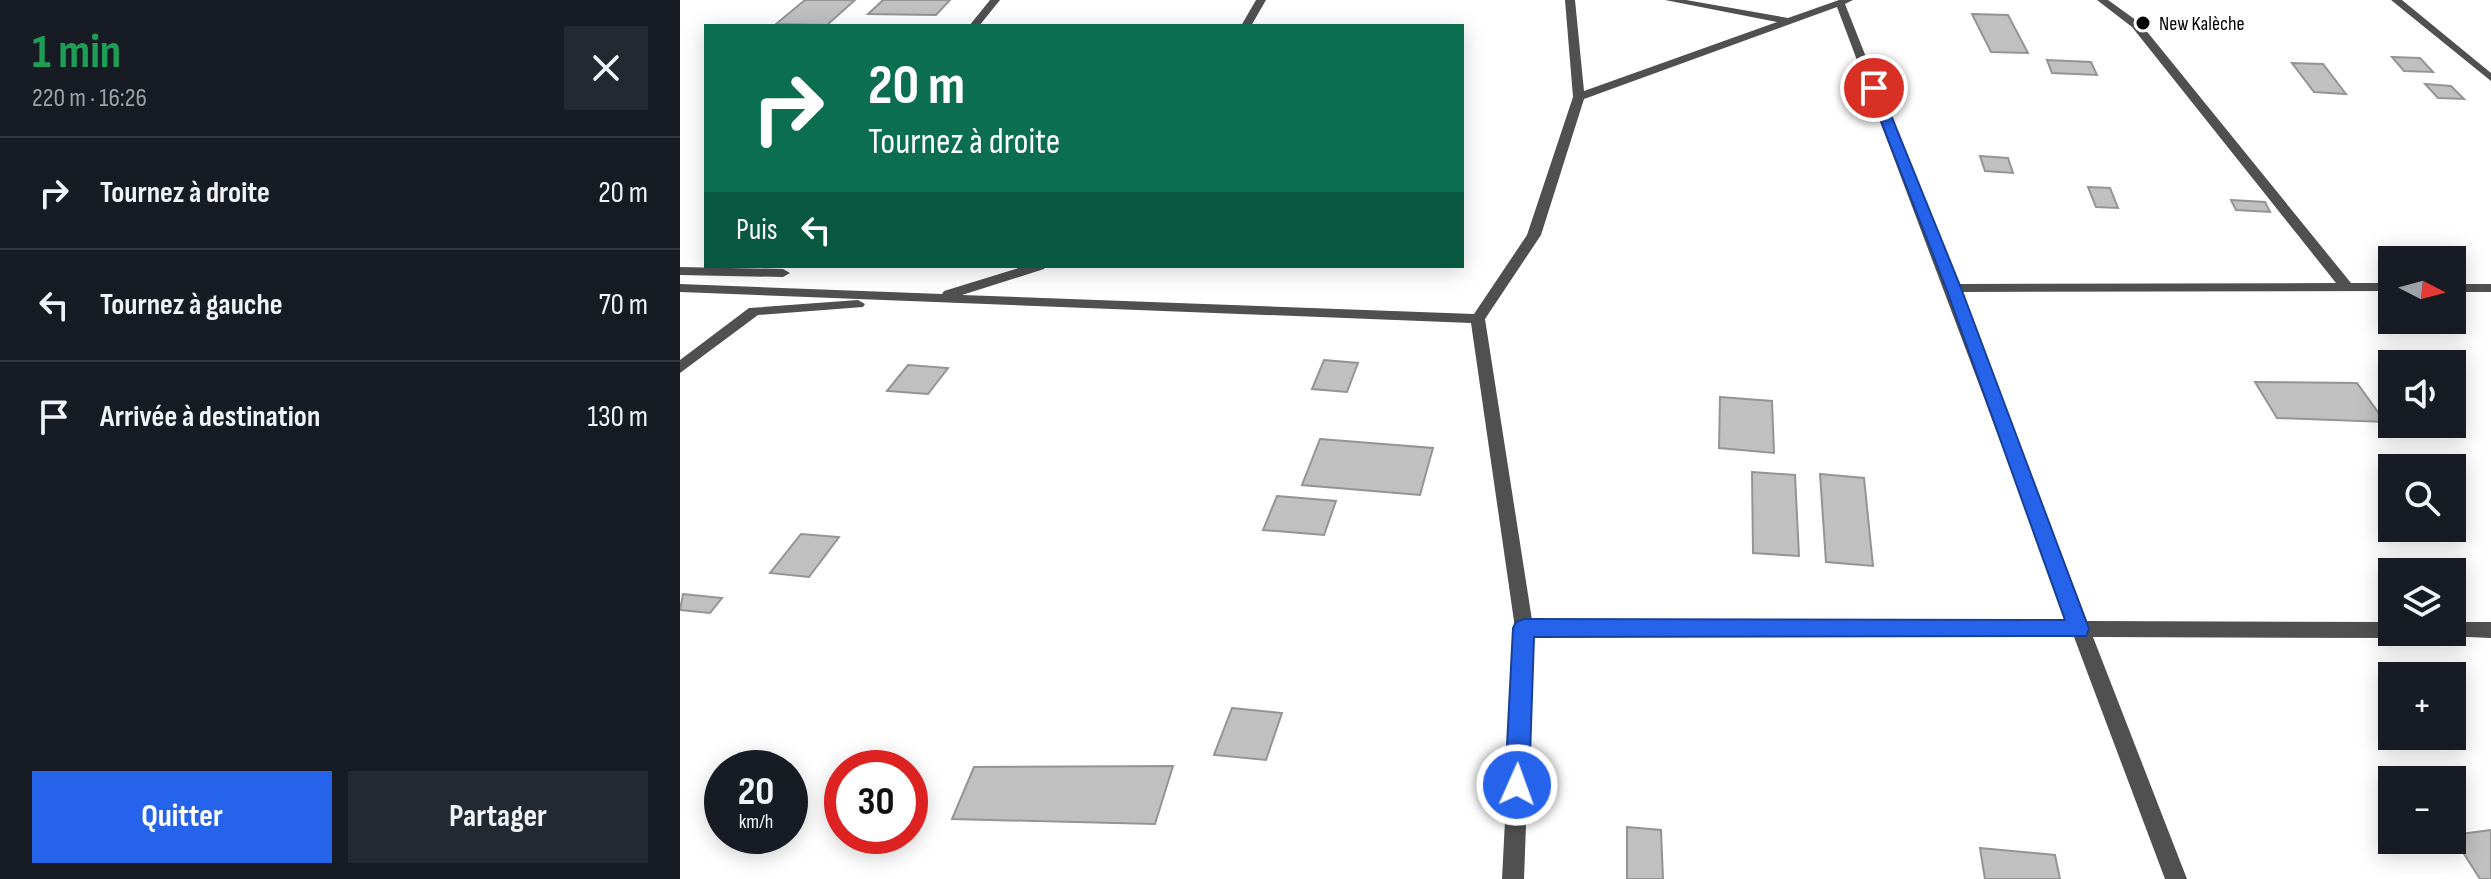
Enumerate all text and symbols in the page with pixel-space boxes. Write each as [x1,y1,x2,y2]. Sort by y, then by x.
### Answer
place label: New Kalèche [2159,12,2245,36]
marker: New Kalèche [2134,14,2152,32]
text: 1 min [32,24,121,81]
button: close [564,26,648,110]
text: 20 m [868,53,965,120]
pin [1840,54,1908,122]
icon: right [736,56,840,160]
icon: arrive [1852,66,1896,110]
text: 220 m · 16:26 [32,83,147,114]
text: Tournez à droite [868,121,1060,164]
icon: right [32,171,76,215]
text: Tournez à droite [100,175,270,211]
text: 20 m [598,175,648,211]
icon: left [794,208,838,252]
text: Puis [736,212,778,248]
north arrow [2378,246,2466,334]
map controls [2378,246,2466,854]
icon: left [32,283,76,327]
text: Tournez à gauche [100,287,283,323]
text: 70 m [599,287,648,323]
button: sound [2378,350,2466,438]
icon: arrive [32,395,76,439]
text: Arrivée à destination [100,399,320,435]
text: 130 m [588,399,648,435]
button: search [2378,454,2466,542]
button: layers [2378,558,2466,646]
button: + [2378,662,2466,750]
position arrow [1475,743,1559,827]
speed limit sign: 30 [824,750,928,854]
button: − [2378,766,2466,854]
text: 20 [738,768,774,816]
button: Quitter [32,771,332,863]
button: Partager [348,771,648,863]
text: km/h [739,810,773,834]

